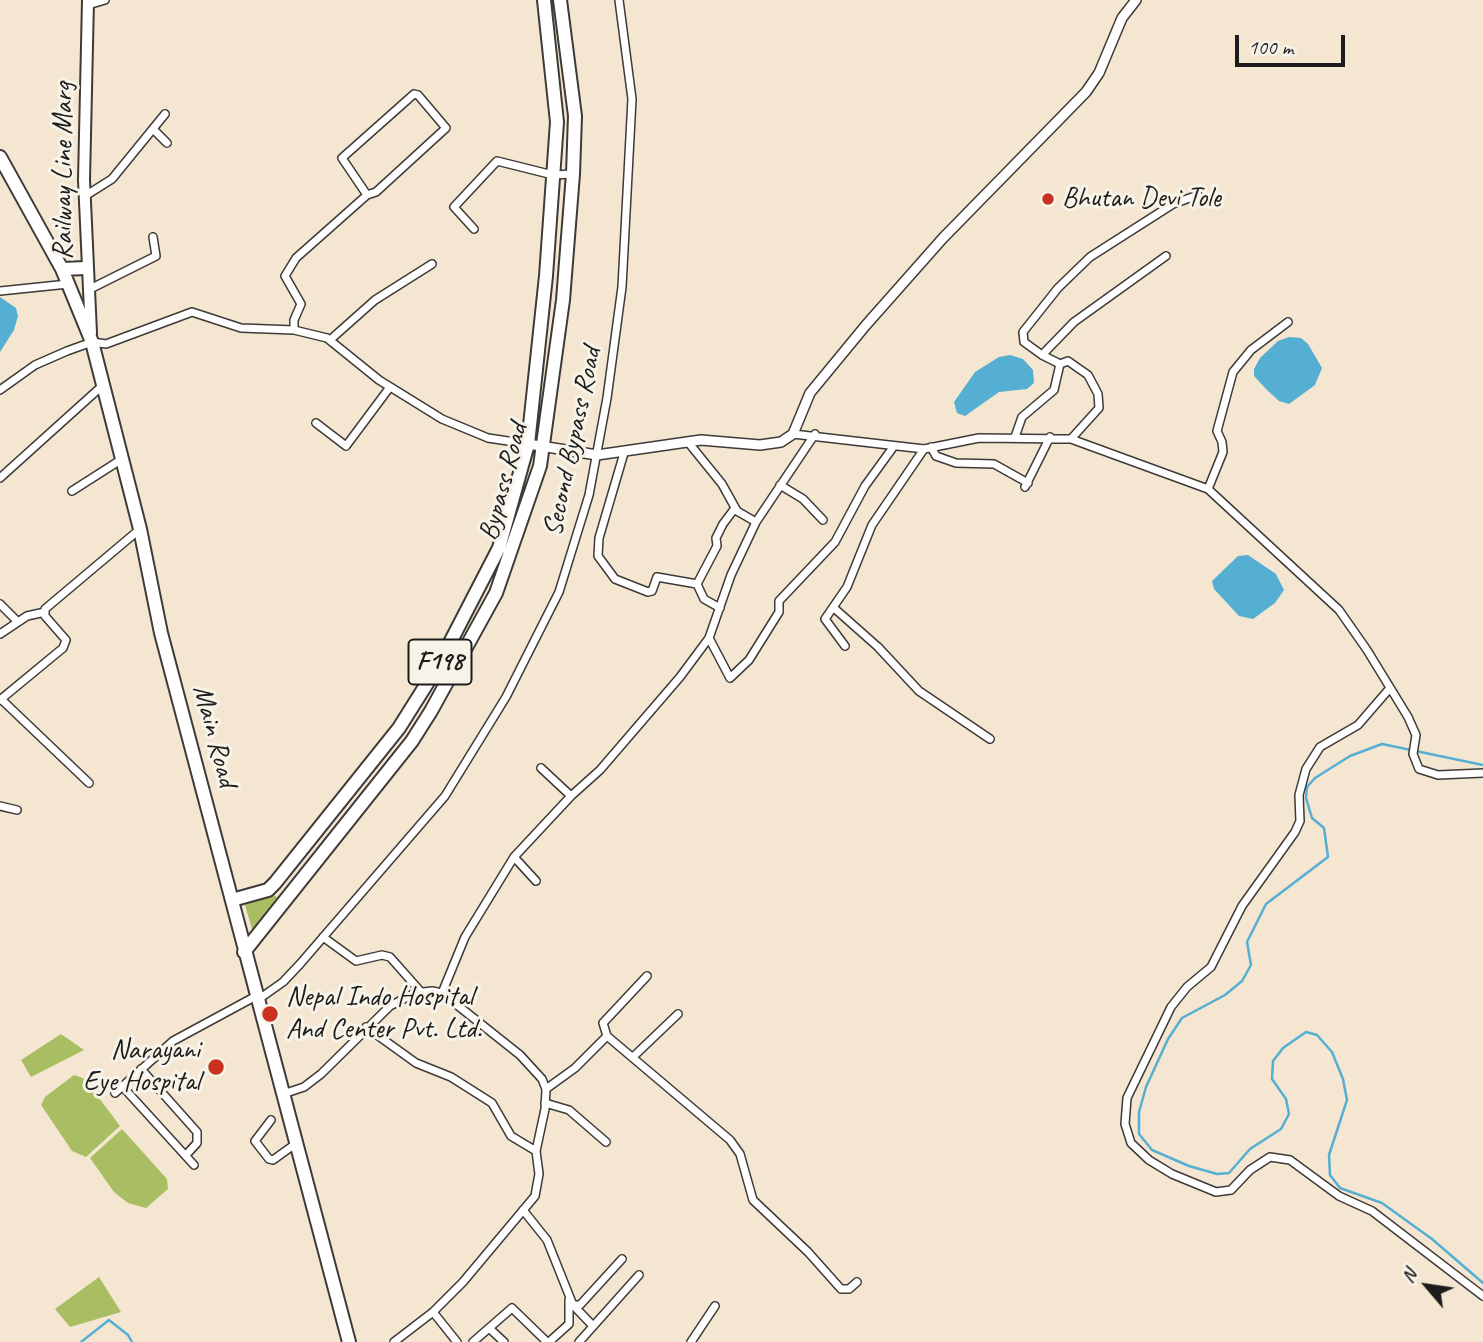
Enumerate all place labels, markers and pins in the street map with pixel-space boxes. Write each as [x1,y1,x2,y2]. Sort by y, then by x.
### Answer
place label: Bhutan Devi Tole [1062,182,1221,216]
marker: Bhutan Devi Tole [1040,191,1056,207]
place label: Nepal Indo Hospital And Center Pvt. Ltd. [286,981,482,1047]
marker: Nepal Indo Hospital And Center Pvt. Ltd. [260,1004,280,1024]
place label: Narayani Eye Hospital [83,1034,200,1100]
marker: Narayani Eye Hospital [206,1057,226,1077]

